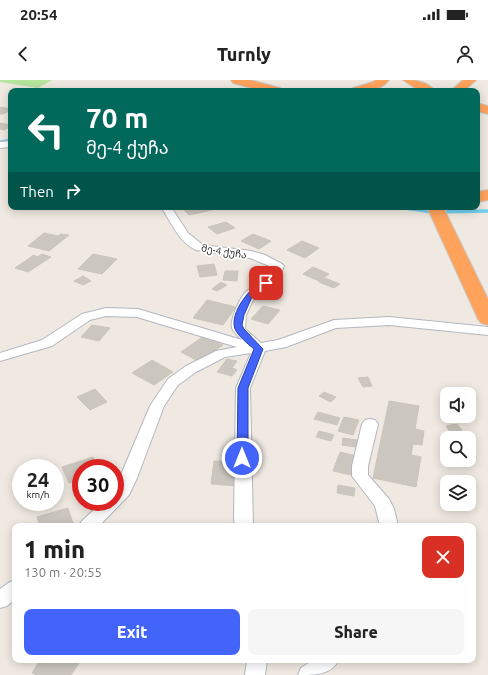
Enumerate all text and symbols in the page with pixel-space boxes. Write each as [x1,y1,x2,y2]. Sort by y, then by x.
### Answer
text: 20:54 [20,6,58,23]
icon: back [12,43,34,65]
icon: person [454,43,476,65]
text: Turnly [217,44,271,64]
text: 70 m [86,102,148,133]
icon: left [20,104,72,156]
text: მე-4 ქუჩა [86,137,169,157]
icon: right [62,180,84,202]
text: Then [20,183,54,200]
street label: მე-4 ქუჩა [200,242,247,262]
pin [249,266,283,300]
icon: arrive [255,272,277,294]
map controls [440,387,476,511]
button: sound [440,387,476,423]
button: search [440,431,476,467]
position arrow [221,437,263,479]
speed limit sign: 30 [72,459,124,511]
text: 24 [27,468,49,491]
button: layers [440,475,476,511]
text: km/h [26,489,50,500]
text: 1 min [24,536,85,563]
button: close [422,536,464,578]
text: 130 m · 20:55 [24,565,102,579]
button: Exit [24,609,240,655]
button: Share [248,609,464,655]

